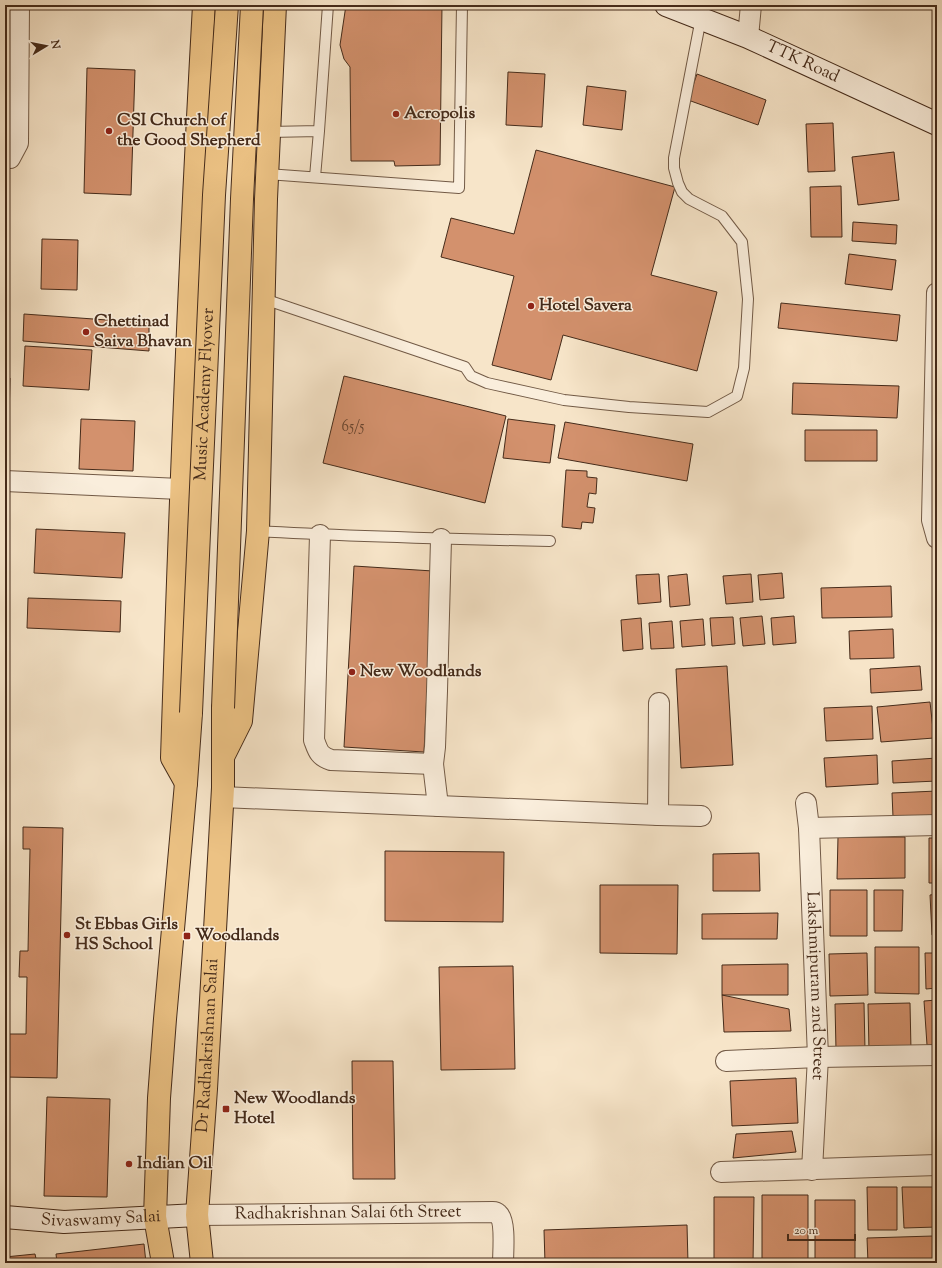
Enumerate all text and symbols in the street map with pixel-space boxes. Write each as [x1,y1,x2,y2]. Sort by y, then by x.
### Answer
north arrow [26,26,66,66]
street label: TTK Road [762,35,843,89]
text: N [46,38,64,50]
place label: Acropolis [404,102,475,126]
place label: CSI Church of the Good Shepherd [117,109,261,153]
marker: Acropolis [391,109,401,119]
marker: CSI Church of the Good Shepherd [104,126,114,136]
place label: Hotel Savera [539,294,632,318]
marker: Hotel Savera [526,301,536,311]
street label: Music Academy Flyover [189,307,221,481]
place label: Chettinad Saiva Bhavan [94,310,193,354]
marker: Chettinad Saiva Bhavan [81,327,91,337]
house number: 65/5 [342,417,364,438]
place label: New Woodlands [360,660,482,684]
marker: New Woodlands [347,667,357,677]
street label: Lakshmipuram 2nd Street [799,891,830,1081]
place label: St Ebbas Girls HS School [75,913,178,957]
place label: Woodlands [195,924,279,948]
marker: St Ebbas Girls HS School [62,930,72,940]
marker: Woodlands [182,931,192,941]
street label: Dr Radhakrishnan Salai [191,958,225,1134]
place label: New Woodlands Hotel [234,1087,356,1131]
marker: New Woodlands Hotel [221,1104,231,1114]
place label: Indian Oil [137,1152,213,1176]
marker: Indian Oil [124,1159,134,1169]
street label: Radhakrishnan Salai 6th Street [235,1200,462,1227]
street label: Sivaswamy Salai [40,1205,161,1234]
scale bar [788,1216,855,1242]
text: 20 m [794,1222,819,1240]

